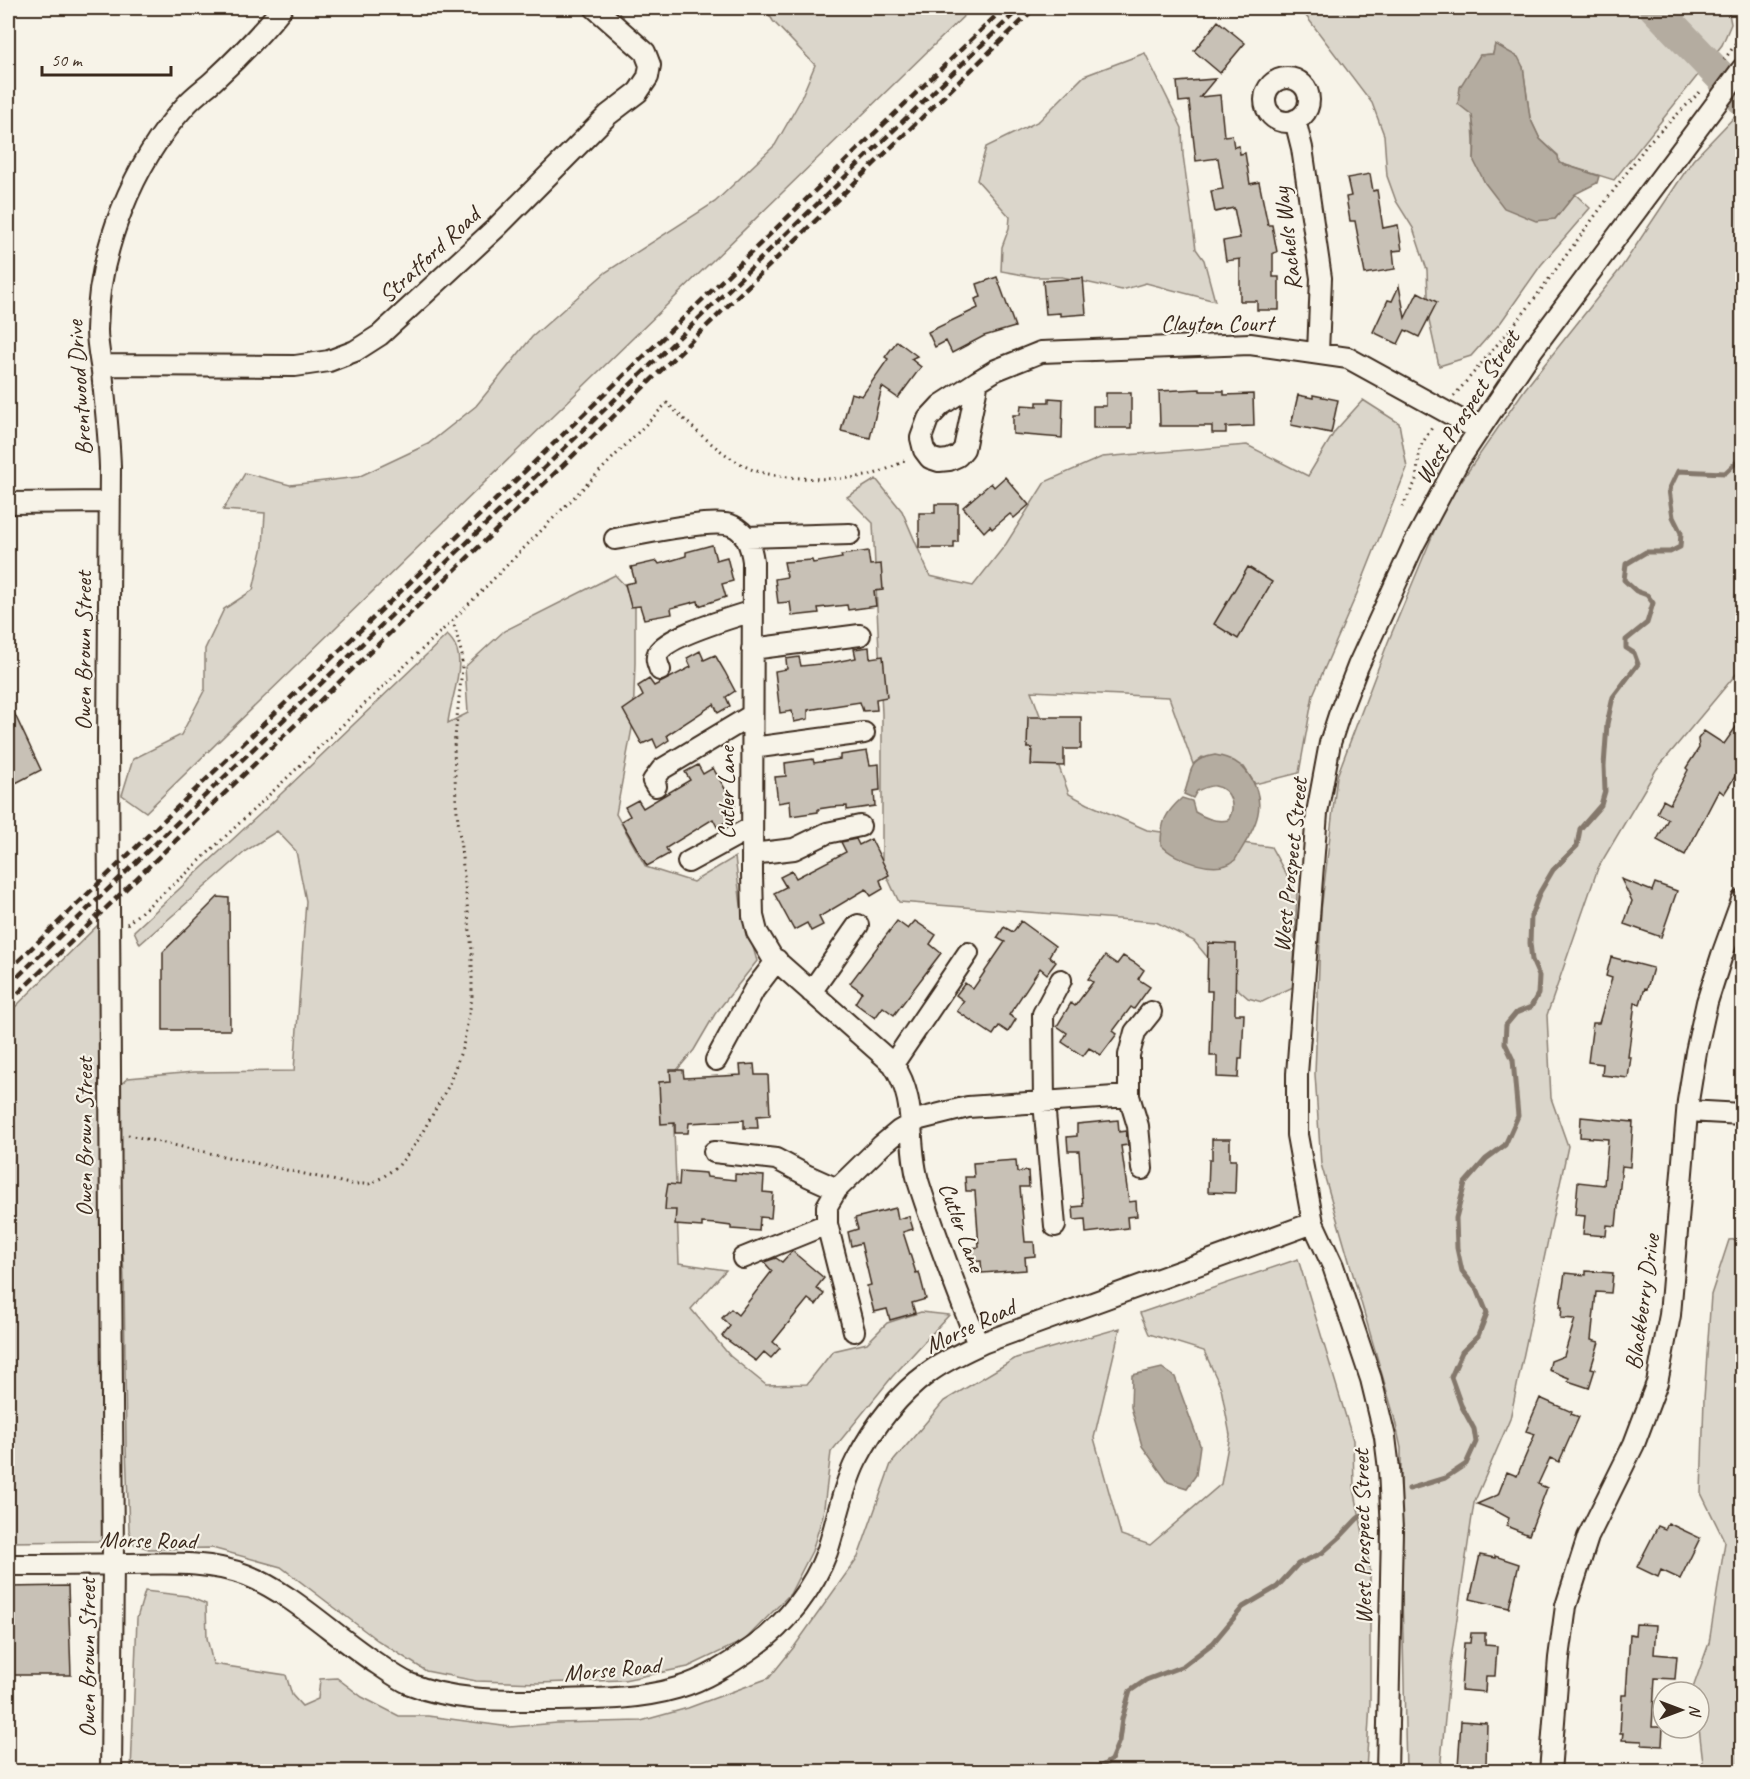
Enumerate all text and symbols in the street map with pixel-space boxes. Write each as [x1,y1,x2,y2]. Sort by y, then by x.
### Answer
scale bar [42,39,171,77]
text: 50 m [51,49,84,71]
street label: Rachels Way [1266,184,1308,292]
street label: Stratford Road [372,198,488,309]
street label: Clayton Court [1161,308,1276,338]
street label: Brentwood Drive [59,317,99,457]
street label: West Prospect Street [1408,323,1527,489]
street label: Owen Brown Street [68,569,98,731]
street label: Cutler Lane [711,744,741,839]
street label: West Prospect Street [1266,774,1314,954]
street label: Owen Brown Street [69,1055,99,1217]
street label: Cutler Lane [932,1178,993,1278]
street label: Blackberry Drive [1618,1230,1667,1372]
street label: Morse Road [920,1291,1023,1360]
street label: West Prospect Street [1345,1447,1379,1625]
street label: Morse Road [99,1524,200,1556]
street label: Owen Brown Street [72,1576,102,1738]
street label: Morse Road [563,1650,665,1688]
north arrow [1651,1680,1711,1740]
text: N [1685,1705,1705,1718]

